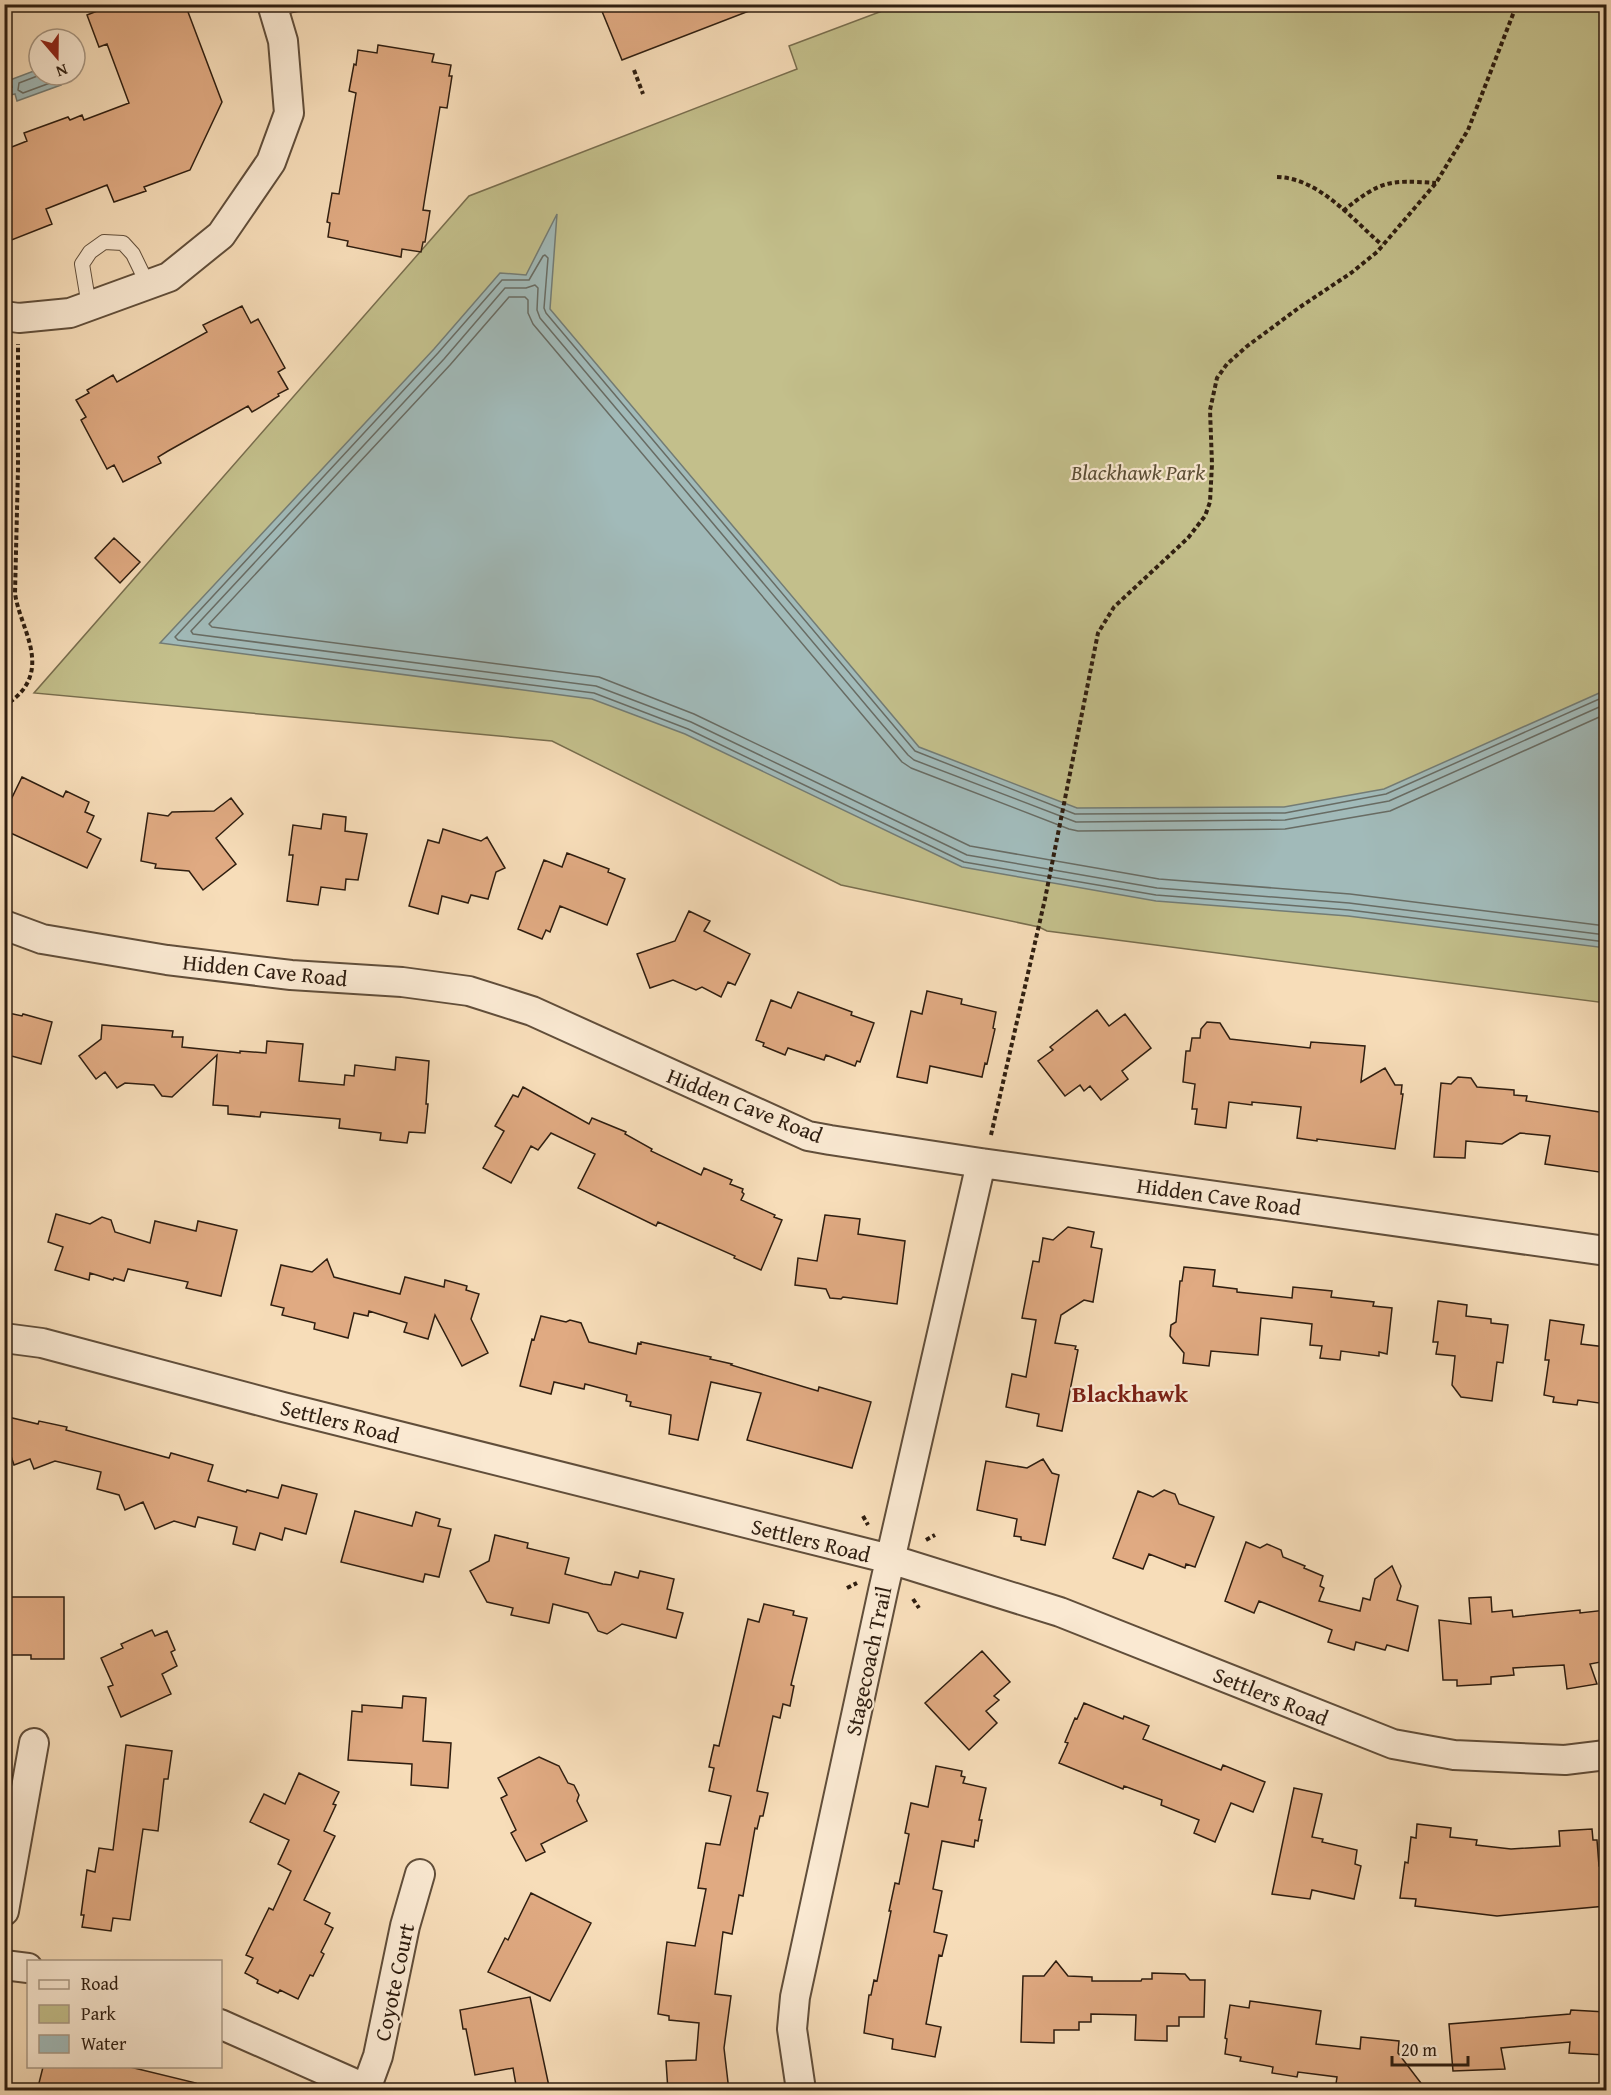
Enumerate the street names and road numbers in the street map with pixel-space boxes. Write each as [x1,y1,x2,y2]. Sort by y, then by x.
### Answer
street label: Hidden Cave Road [181,945,349,995]
street label: Hidden Cave Road [662,1059,828,1151]
street label: Hidden Cave Road [1135,1169,1303,1223]
street label: Settlers Road [277,1391,403,1451]
street label: Settlers Road [748,1510,874,1570]
street label: Stagecoach Trail [837,1583,899,1739]
street label: Settlers Road [1209,1658,1334,1734]
street label: Coyote Court [366,1920,422,2044]

